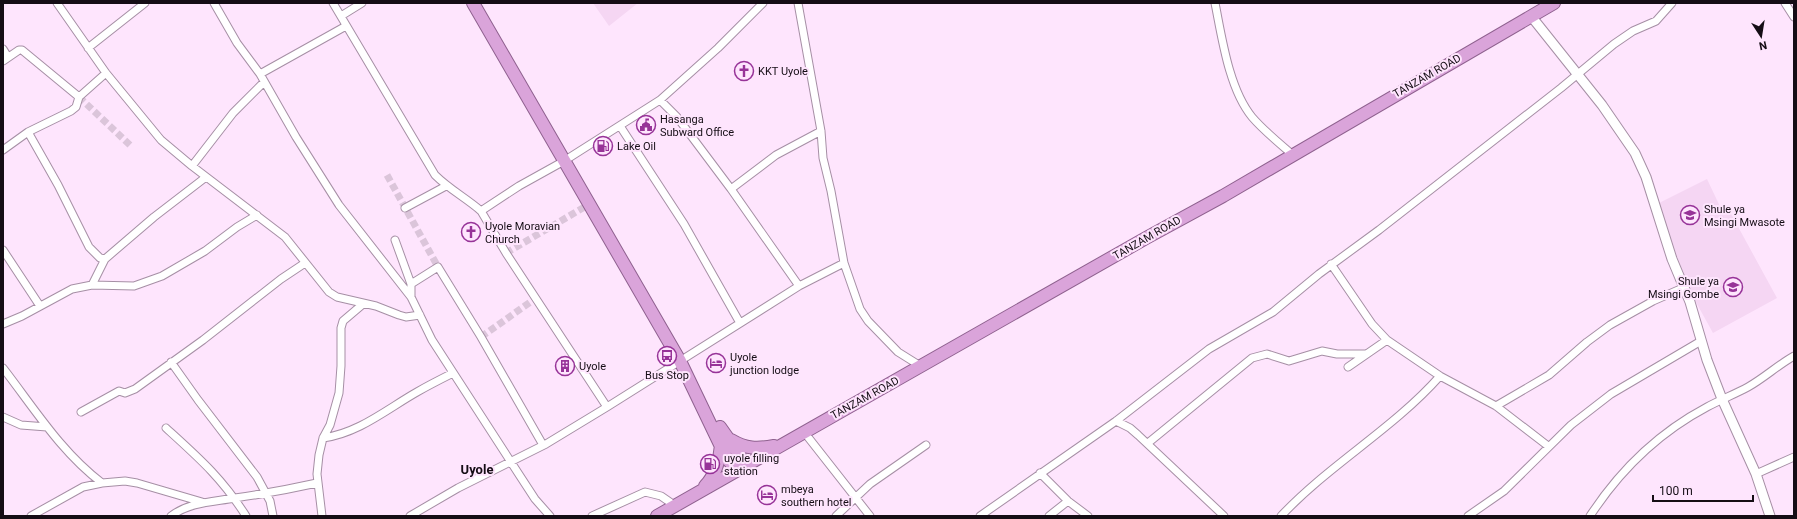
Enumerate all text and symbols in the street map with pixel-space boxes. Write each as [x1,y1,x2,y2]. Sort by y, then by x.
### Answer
north arrow [1741,16,1781,56]
text: N [1758,38,1768,53]
street label: TANZAM ROAD [1391,51,1463,101]
church icon: KKT Uyole [733,60,755,82]
place label: KKT Uyole [758,65,808,78]
place label: Hasanga Subward Office [660,113,734,139]
public building icon: Hasanga Subward Office [635,114,657,136]
fuel station icon: Lake Oil [592,135,614,157]
place label: Lake Oil [617,140,656,153]
place label: Shule ya Msingi Mwasote [1704,203,1785,229]
school or university icon: Shule ya Msingi Mwasote [1679,204,1701,226]
street label: TANZAM ROAD [1111,213,1183,263]
place label: Uyole Moravian Church [485,220,560,246]
church icon: Uyole Moravian Church [460,221,482,243]
place label: Shule ya Msingi Gombe [1648,275,1719,301]
school or university icon: Shule ya Msingi Gombe [1722,276,1744,298]
bus stop icon: Bus Stop [656,345,678,367]
place label: Uyole junction lodge [729,351,799,377]
hotel icon: Uyole junction lodge [705,352,727,374]
building icon: Uyole [554,355,576,377]
place label: Uyole [579,360,606,373]
place label: Bus Stop [645,369,689,382]
street label: TANZAM ROAD [829,374,901,422]
place label: uyole filling station [724,452,779,478]
fuel station icon: uyole filling station [699,453,721,475]
district label: Uyole [461,462,493,477]
scale bar [1653,477,1753,503]
place label: mbeya southern hotel [781,483,851,509]
hotel icon: mbeya southern hotel [756,484,778,506]
text: 100 m [1659,484,1693,498]

